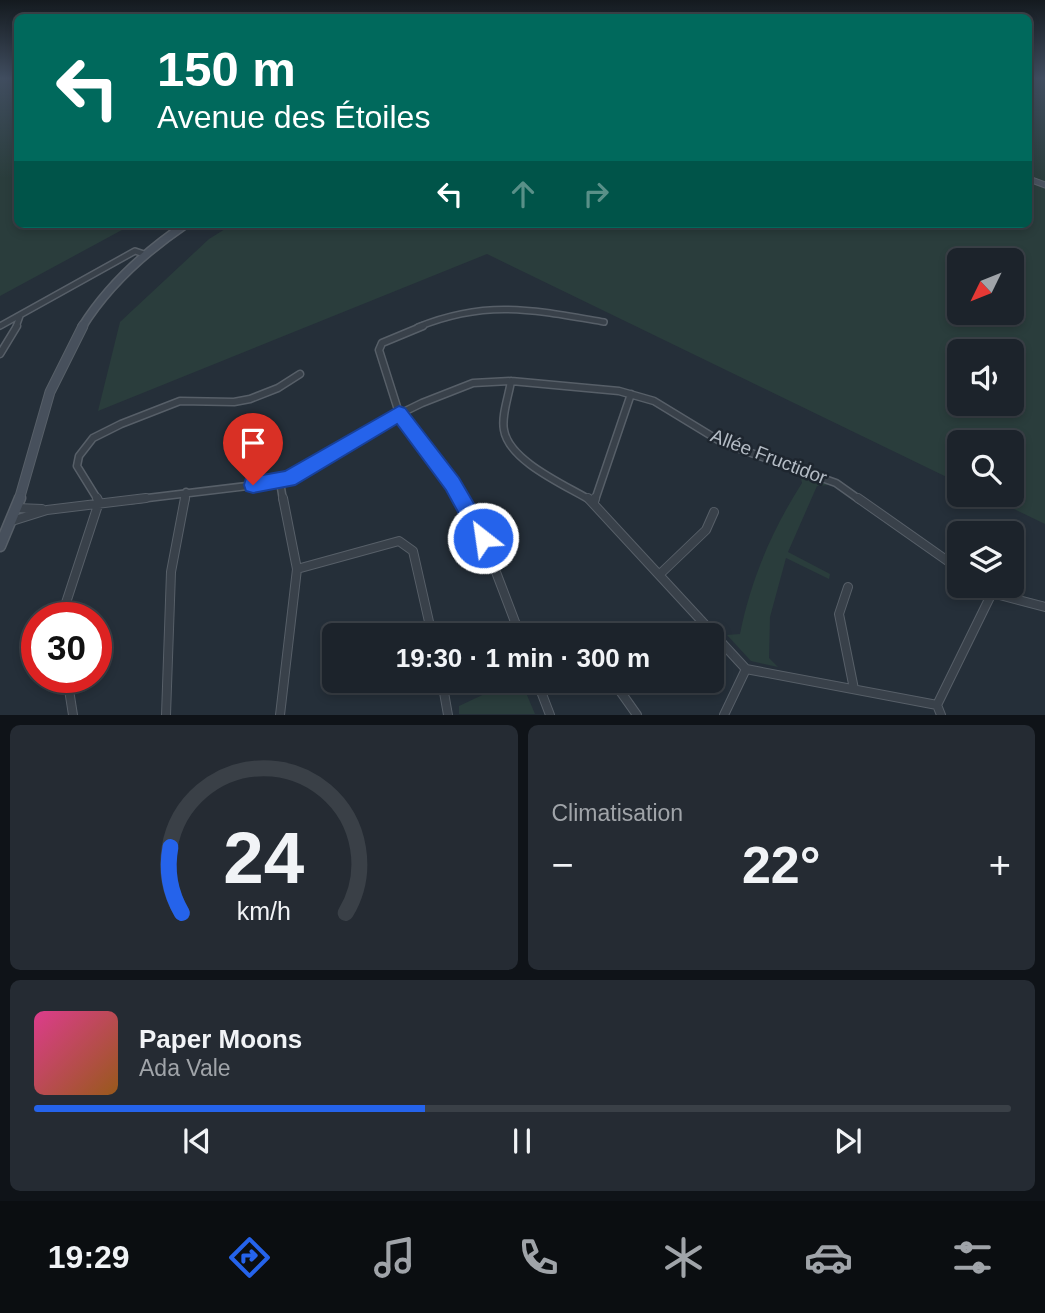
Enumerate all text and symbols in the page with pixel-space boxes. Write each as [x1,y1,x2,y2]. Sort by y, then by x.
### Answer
icon: left [42,42,133,133]
text: 150 m [157,42,296,96]
text: Avenue des Étoiles [157,99,430,135]
icon: left [431,175,469,213]
icon: ahead [504,175,542,213]
icon: right [577,175,615,213]
north arrow [947,248,1024,326]
map controls [947,248,1024,598]
button: sound [947,339,1024,416]
pin [223,413,283,485]
icon: arrive [234,424,272,462]
street label: Allée Fructidor [708,425,830,488]
button: search [947,430,1024,507]
position arrow [446,501,520,575]
button: layers [947,521,1024,598]
speed limit sign: 30 [21,602,112,693]
text: 19:30 · 1 min · 300 m [396,643,650,673]
text: Climatisation [552,800,683,826]
text: 24 [223,818,305,899]
text: 22° [742,836,821,894]
text: − [552,844,574,886]
text: + [989,844,1011,886]
text: km/h [237,897,291,925]
text: Paper Moons [139,1024,302,1054]
text: Ada Vale [139,1055,231,1081]
icon: previous [178,1122,216,1160]
icon: pause [503,1122,541,1160]
icon: next [829,1122,867,1160]
icon: directions [225,1233,274,1282]
icon: music [370,1233,419,1282]
icon: phone [514,1233,563,1282]
icon: climate [659,1233,708,1282]
icon: car [804,1233,853,1282]
icon: filters [948,1233,997,1282]
text: 19:29 [48,1239,130,1275]

